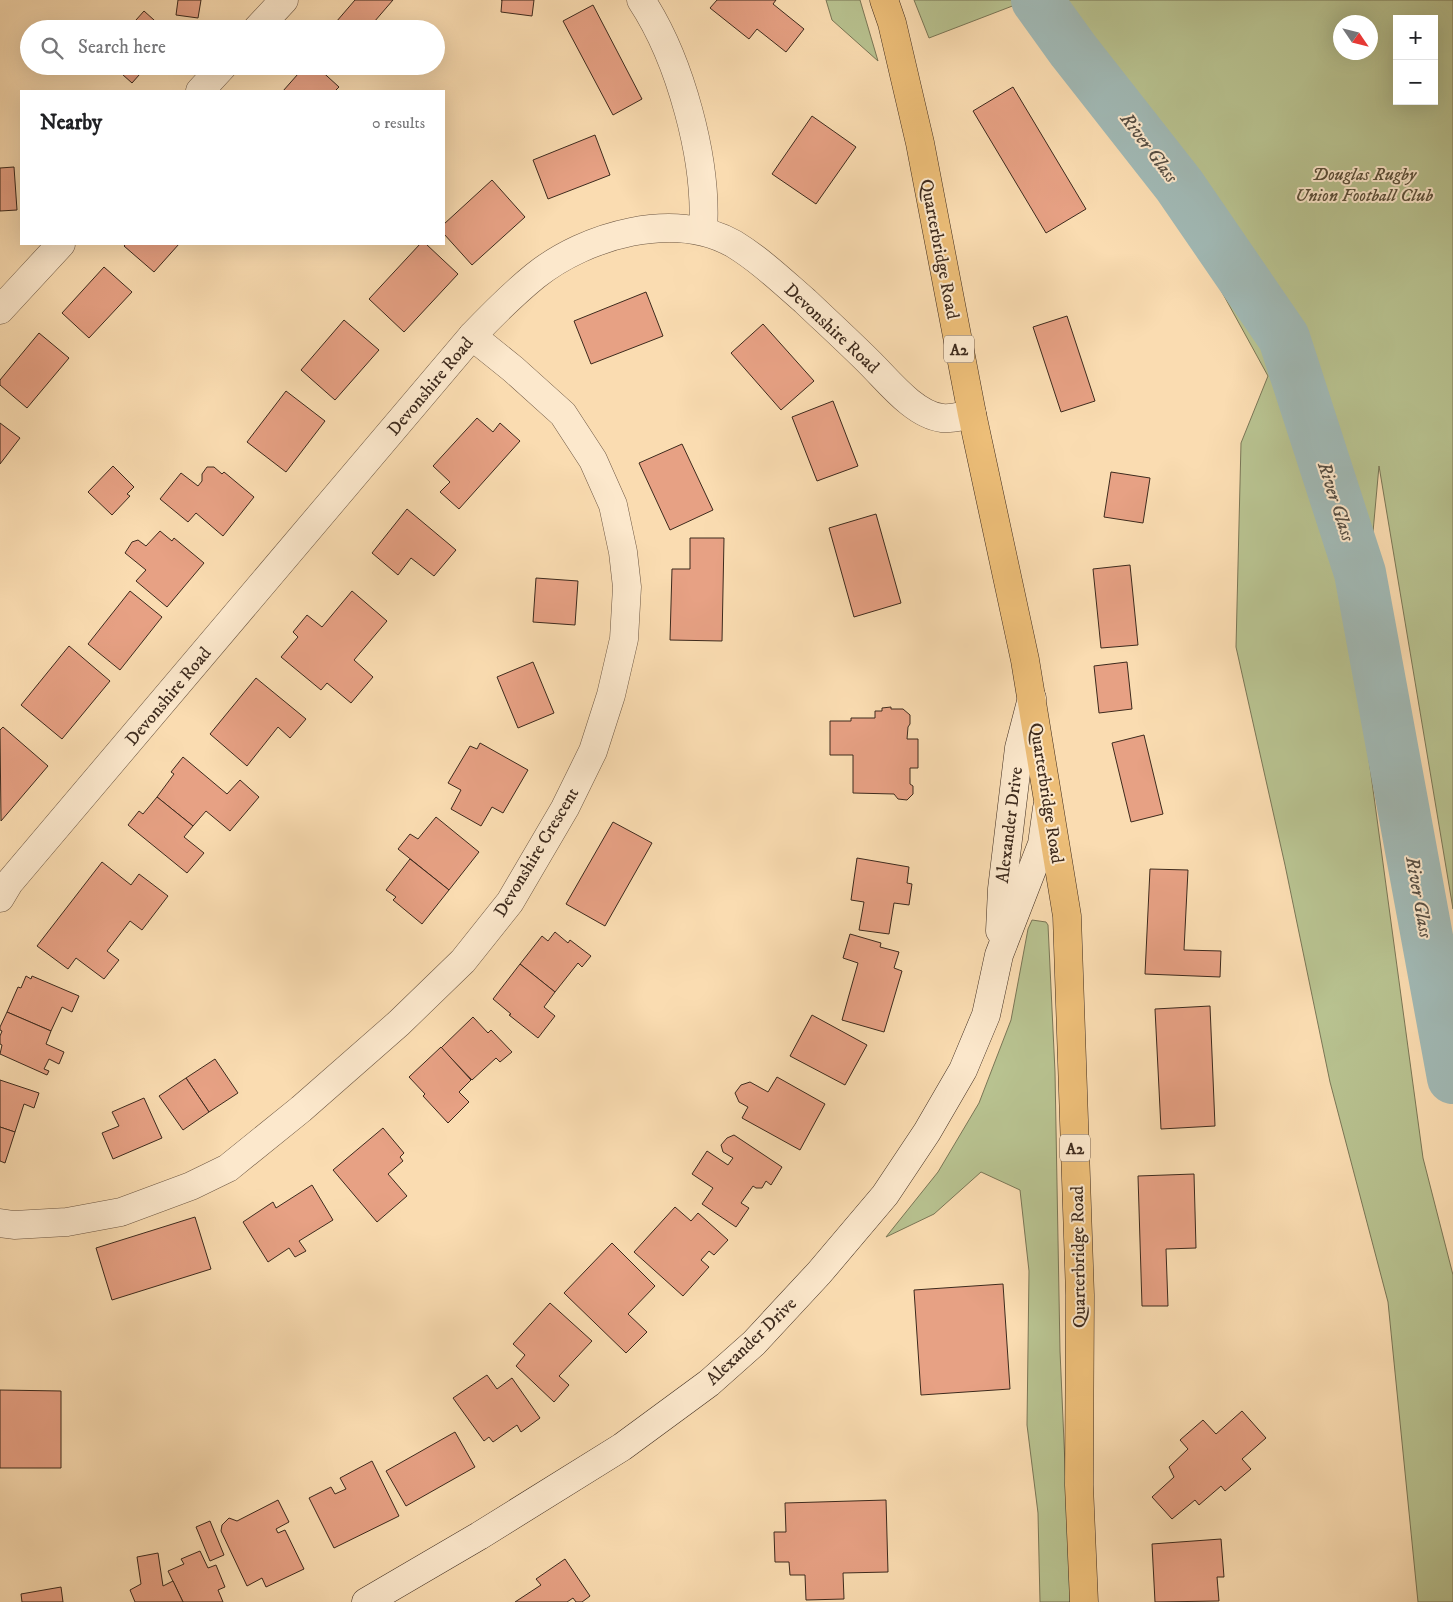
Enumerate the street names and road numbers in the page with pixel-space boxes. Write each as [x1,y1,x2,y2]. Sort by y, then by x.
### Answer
street label: Quarterbridge Road [915,177,963,321]
street label: Devonshire Road [779,279,884,378]
street label: Devonshire Road [383,333,478,441]
road number: A2 [944,336,974,362]
street label: Devonshire Road [121,643,216,751]
street label: Quarterbridge Road [1024,721,1068,865]
street label: Alexander Drive [992,766,1028,885]
street label: Devonshire Crescent [490,784,584,921]
road number: A2 [1060,1134,1090,1162]
street label: Quarterbridge Road [1067,1186,1091,1328]
street label: Alexander Drive [702,1293,801,1390]

